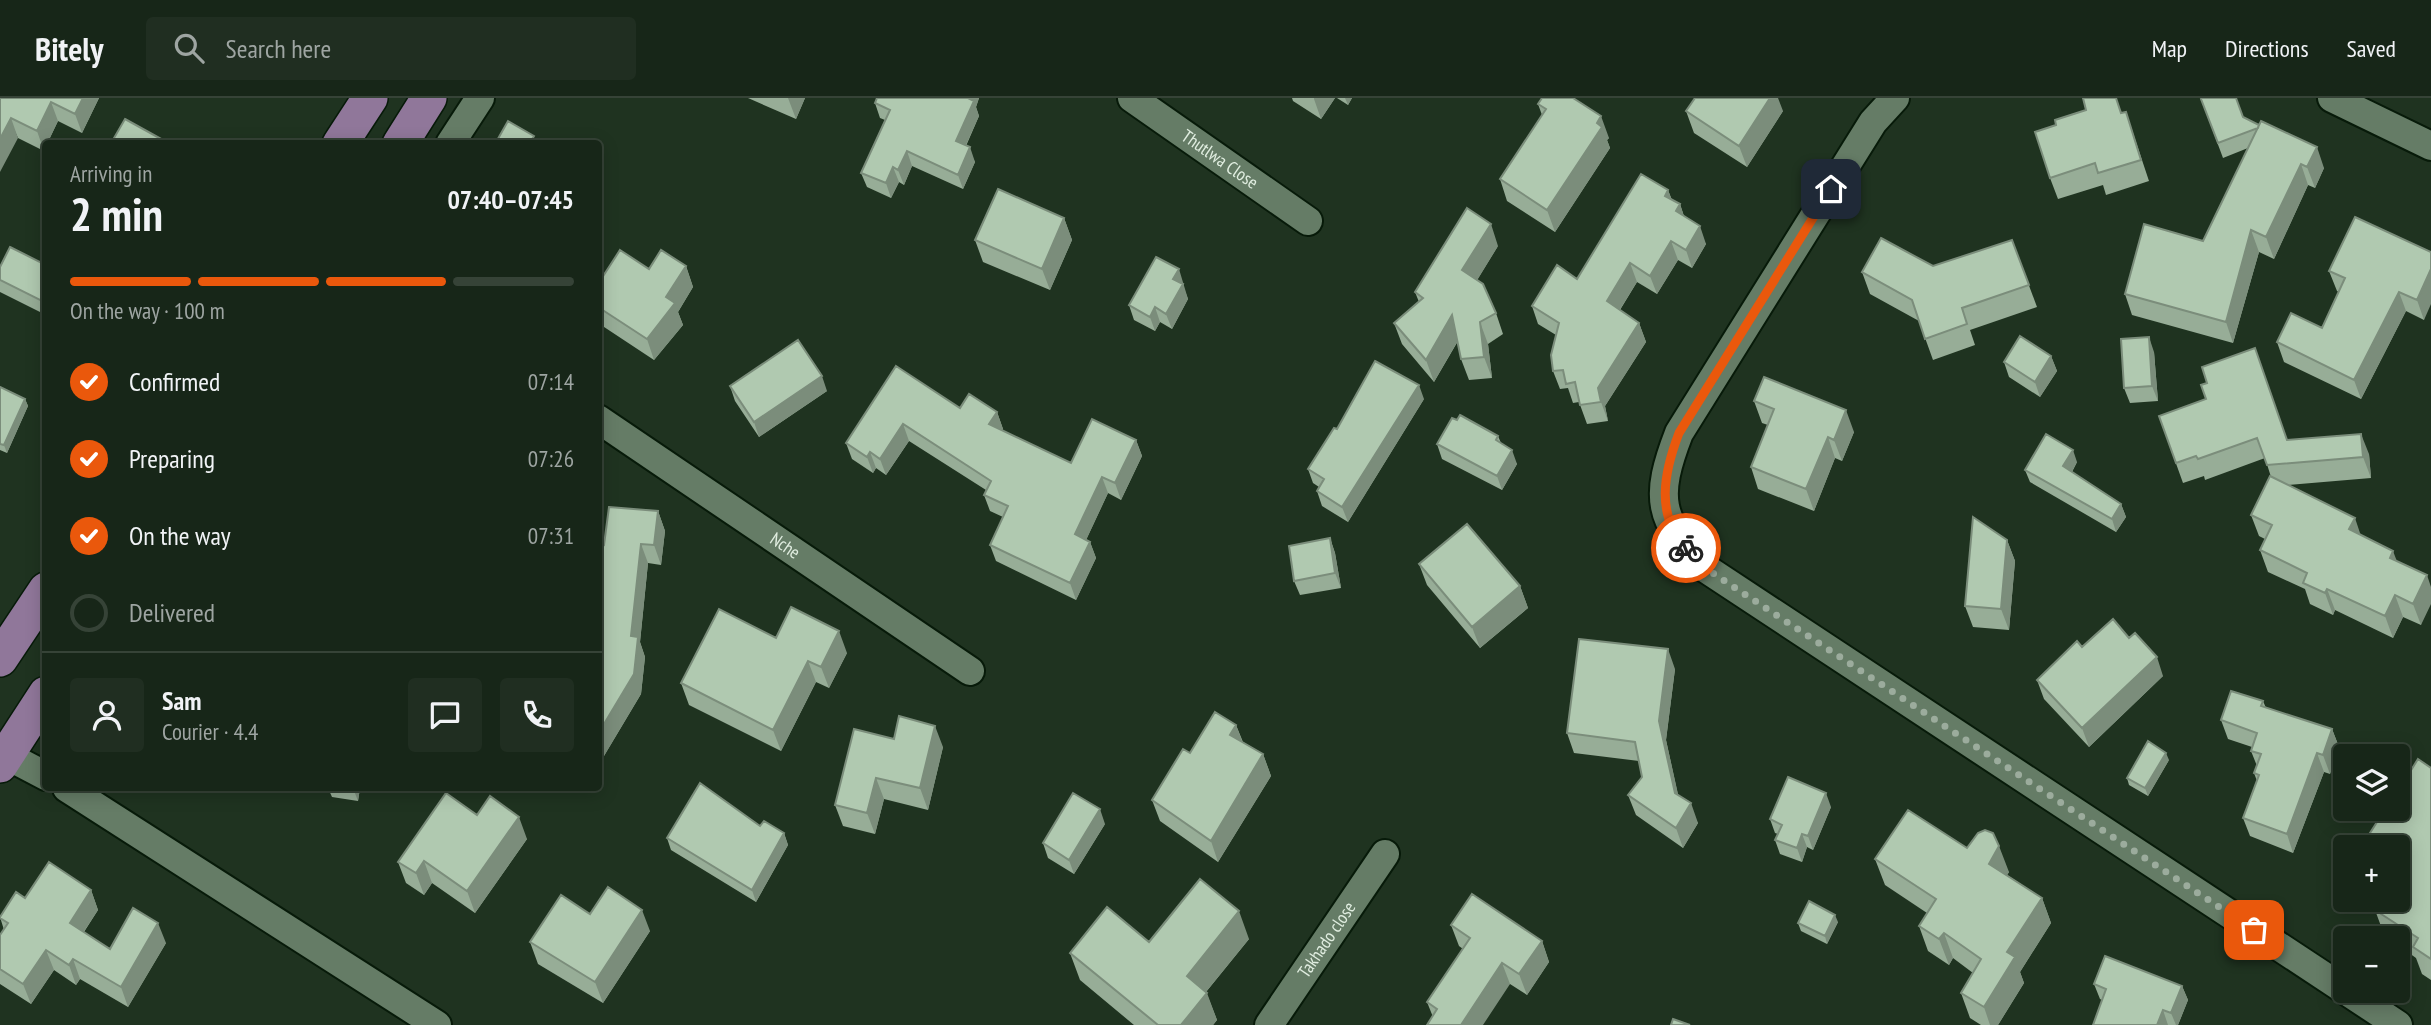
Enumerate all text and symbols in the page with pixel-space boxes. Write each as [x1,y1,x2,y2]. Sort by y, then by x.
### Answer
search box [146,17,636,80]
text: Bitely [35,27,104,70]
icon: search [170,29,208,67]
text: Search here [226,32,331,65]
text: Map [2152,33,2187,64]
text: Directions [2225,33,2309,64]
text: Saved [2347,33,2396,64]
street label: Thutlwa Close [1177,124,1263,194]
text: Arriving in [70,159,152,188]
pin [1801,159,1861,219]
icon: home [1812,170,1850,208]
text: 07:40–07:45 [447,183,574,216]
text: 2 min [70,184,163,244]
text: On the way · 100 m [70,296,225,325]
icon: check [70,363,108,401]
text: Confirmed [129,365,220,398]
text: 07:14 [528,367,574,396]
icon: check [70,440,108,478]
text: Preparing [129,442,215,475]
text: 07:26 [528,444,574,473]
courier [1651,513,1721,583]
icon: check [70,517,108,555]
text: On the way [129,519,231,552]
text: 07:31 [528,521,574,550]
street label: Nche [766,527,805,564]
icon: bike [1667,529,1705,567]
text: Delivered [129,596,215,629]
button: person [70,678,144,752]
button: chat [408,678,482,752]
button: phone [500,678,574,752]
text: Sam [162,684,201,717]
text: Courier · 4.4 [162,717,258,746]
map controls [2333,744,2410,1003]
button: layers [2333,744,2410,821]
button: + [2333,835,2410,912]
street label: Takhado close [1292,897,1360,982]
pin [2224,900,2284,960]
icon: bag [2235,911,2273,949]
button: − [2333,926,2410,1003]

